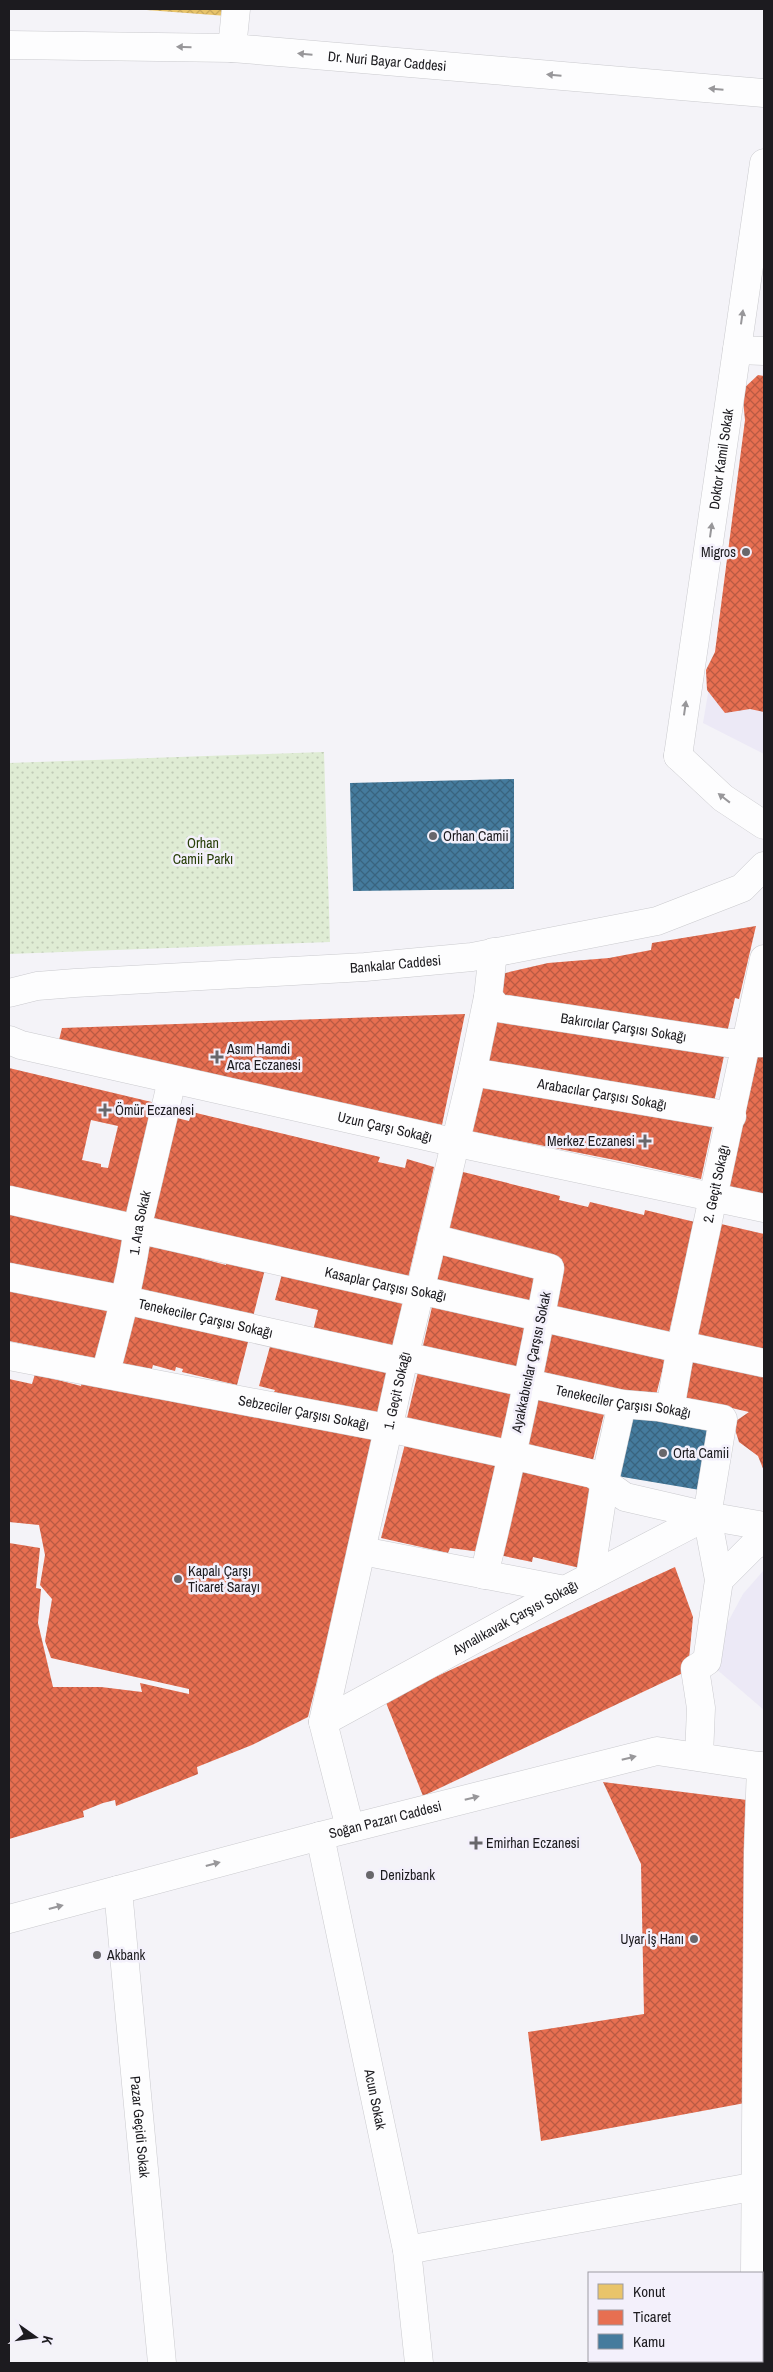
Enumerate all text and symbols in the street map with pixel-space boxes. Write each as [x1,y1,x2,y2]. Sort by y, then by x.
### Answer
one-way arrow [175,43,191,51]
street label: Dr. Nuri Bayar Caddesi [327,47,447,75]
one-way arrow [296,50,312,58]
one-way arrow [545,71,561,79]
one-way arrow [707,84,723,92]
one-way arrow [738,309,746,325]
street label: Doktor Kamil Sokak [705,407,737,511]
one-way arrow [707,521,715,537]
place label: Migros [701,543,736,561]
marker: Migros [740,546,752,558]
one-way arrow [681,699,689,715]
one-way arrow [717,793,731,803]
place label: Orhan Camii [443,827,509,845]
marker: Orhan Camii [427,830,439,842]
park label: Orhan Camii Parkı [173,834,233,868]
street label: Bankalar Caddesi [349,951,442,977]
street label: Bakırcılar Çarşısı Sokağı [559,1009,688,1046]
place label: Asım Hamdi Arca Eczanesi [226,1040,301,1074]
marker: Asım Hamdi Arca Eczanesi [211,1051,223,1063]
street label: Arabacılar Çarşısı Sokağı [535,1074,668,1114]
place label: Ömür Eczanesi [115,1101,194,1119]
marker: Ömür Eczanesi [99,1104,111,1116]
street label: Uzun Çarşı Sokağı [336,1107,434,1146]
place label: Merkez Eczanesi [547,1132,635,1150]
marker: Merkez Eczanesi [639,1135,651,1147]
street label: 2. Geçit Sokağı [699,1143,733,1224]
street label: 1. Ara Sokak [125,1188,155,1256]
street label: Kasaplar Çarşısı Sokağı [323,1263,448,1305]
street label: Ayakkabıcılar Çarşısı Sokak [507,1290,555,1435]
street label: Tenekeciler Çarşısı Sokağı [137,1294,275,1342]
street label: 1. Geçit Sokağı [379,1350,414,1431]
street label: Tenekeciler Çarşısı Sokağı [554,1381,692,1422]
street label: Sebzeciler Çarşısı Sokağı [237,1391,371,1434]
place label: Orta Camii [673,1444,729,1462]
marker: Orta Camii [657,1447,669,1459]
place label: Kapalı Çarşı Ticaret Sarayı [188,1562,260,1596]
marker: Kapalı Çarşı Ticaret Sarayı [172,1573,184,1585]
street label: Aynalıkavak Çarşısı Sokağı [448,1576,581,1659]
one-way arrow [622,1754,637,1762]
one-way arrow [464,1794,479,1802]
street label: Soğan Pazarı Caddesi [327,1797,443,1842]
place label: Emirhan Eczanesi [486,1834,580,1852]
marker: Emirhan Eczanesi [470,1837,482,1849]
one-way arrow [205,1860,220,1868]
place label: Denizbank [380,1866,435,1884]
marker: Denizbank [364,1869,376,1881]
one-way arrow [48,1902,63,1910]
place label: Uyar İş Hanı [620,1930,684,1948]
marker: Uyar İş Hanı [688,1933,700,1945]
place label: Akbank [106,1946,146,1964]
marker: Akbank [91,1949,103,1961]
street label: Acun Sokak [360,2066,390,2131]
street label: Pazar Geçidi Sokak [126,2075,154,2179]
legend [588,2272,763,2362]
text: Konut [633,2281,666,2302]
text: Ticaret [633,2306,672,2327]
north arrow [10,2312,60,2362]
text: Kamu [633,2331,665,2352]
text: K [38,2334,57,2347]

